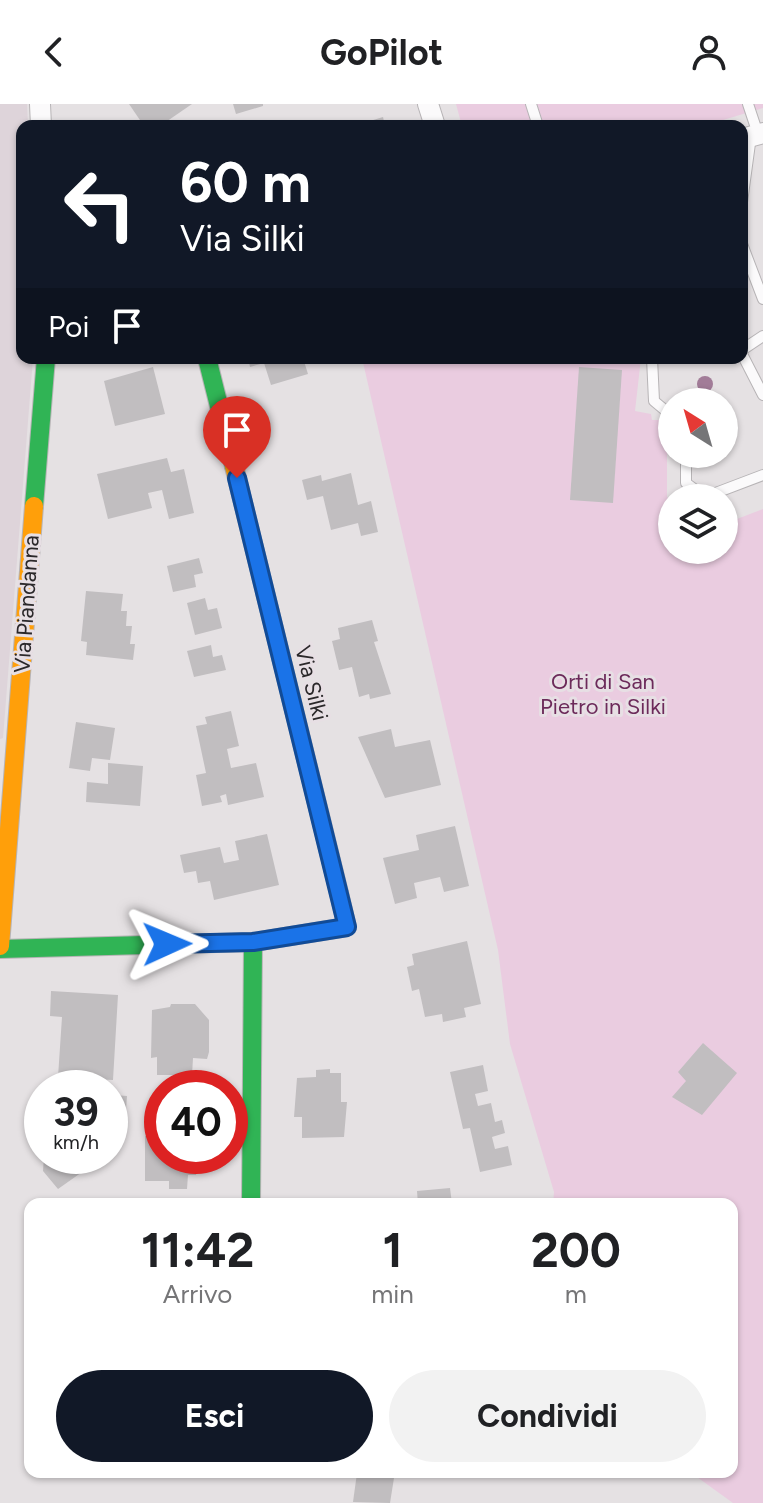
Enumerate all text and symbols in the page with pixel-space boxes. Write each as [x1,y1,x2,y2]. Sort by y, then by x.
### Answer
icon: back [32,30,76,74]
icon: person [687,30,731,74]
text: GoPilot [320,31,443,74]
text: 60 m [180,149,311,216]
icon: left [48,152,152,256]
text: Via Silki [180,217,305,260]
icon: arrive [105,304,149,348]
text: Poi [48,308,89,345]
north arrow [658,388,738,468]
map controls [658,388,738,564]
pin [203,396,271,478]
icon: arrive [215,408,259,452]
button: layers [658,484,738,564]
street label: Via Piandanna [8,534,45,674]
street label: Via Silki [289,643,334,723]
park label: Orti di San Pietro in Silki [540,668,666,720]
position arrow [125,902,209,986]
speed limit sign: 40 [144,1070,248,1174]
text: 39 [53,1088,99,1136]
text: km/h [53,1130,99,1154]
text: 11:42 [141,1221,254,1279]
text: 1 [382,1221,403,1279]
text: 200 [531,1221,621,1279]
text: Arrivo [163,1278,232,1310]
text: min [371,1278,414,1310]
text: m [565,1278,587,1310]
button: Esci [56,1370,373,1462]
button: Condividi [389,1370,706,1462]

